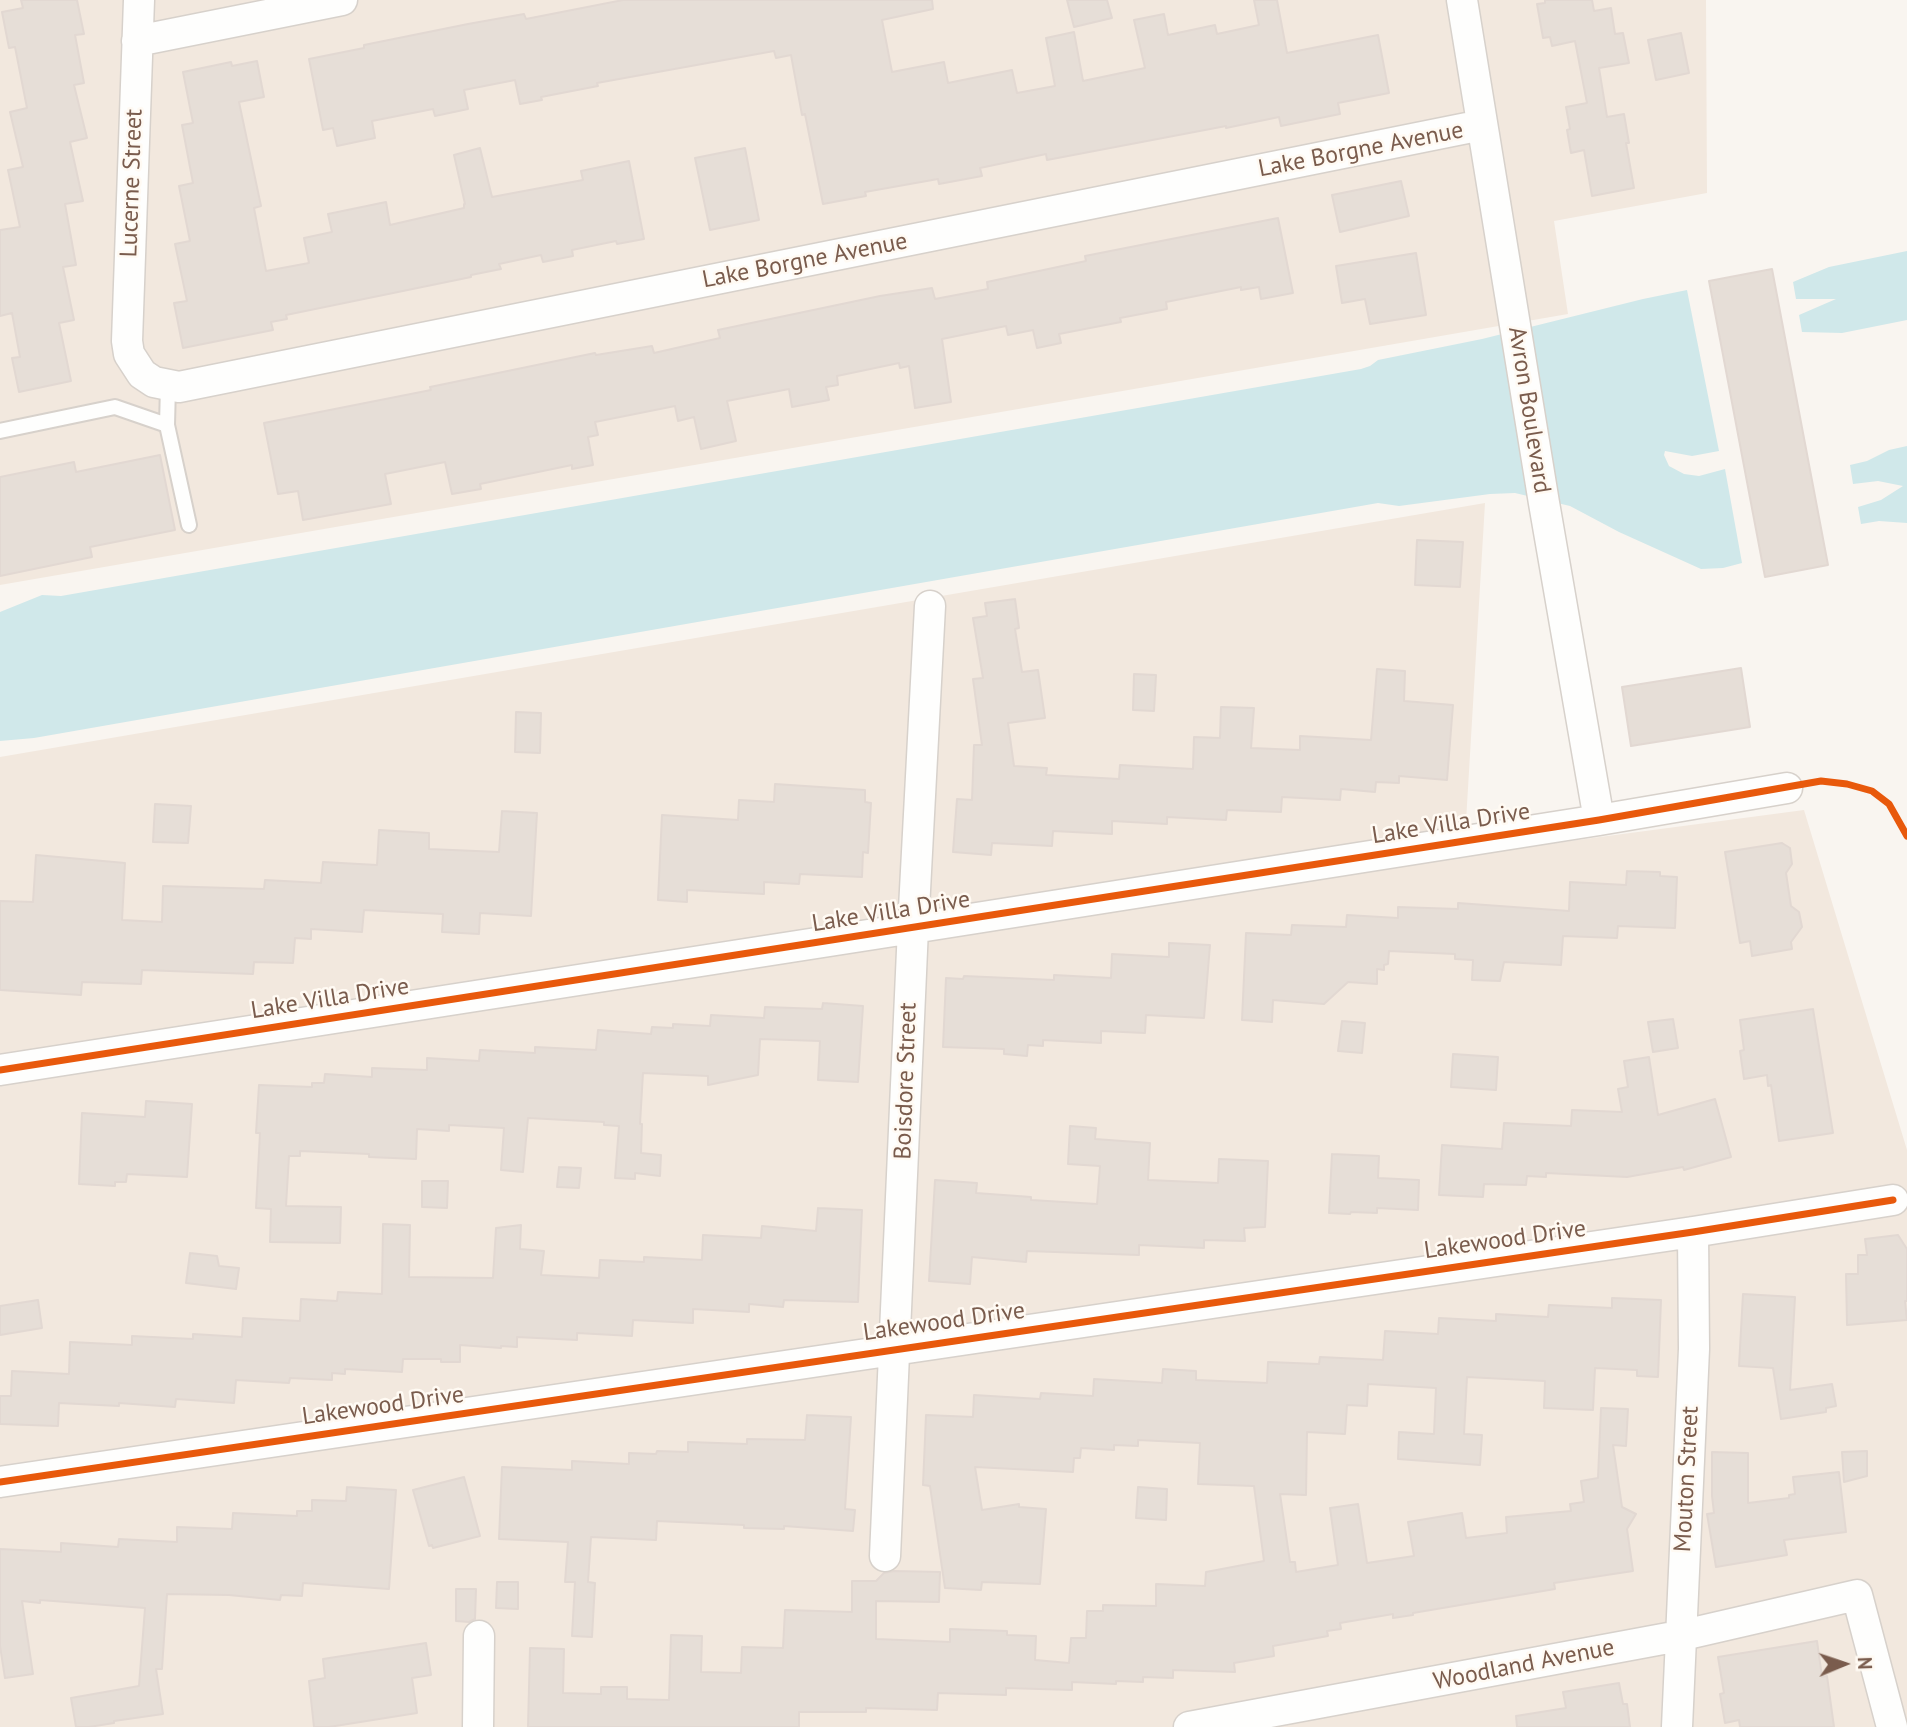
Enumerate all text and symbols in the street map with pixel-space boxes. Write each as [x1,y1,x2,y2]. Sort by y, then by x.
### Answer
street label: Lucerne Street [115,108,149,258]
street label: Lake Borgne Avenue [1256,116,1466,184]
street label: Lake Borgne Avenue [700,227,910,295]
street label: Avron Boulevard [1502,325,1556,495]
street label: Lake Villa Drive [1370,797,1532,851]
street label: Lake Villa Drive [810,885,972,939]
street label: Lake Villa Drive [249,972,411,1026]
street label: Boisdore Street [889,1002,923,1160]
street label: Lakewood Drive [1422,1214,1588,1266]
street label: Lakewood Drive [861,1296,1027,1348]
street label: Lakewood Drive [300,1380,466,1432]
street label: Mouton Street [1669,1405,1705,1553]
north arrow [1809,1629,1879,1699]
street label: Woodland Avenue [1431,1633,1617,1697]
text: N [1853,1657,1877,1670]

